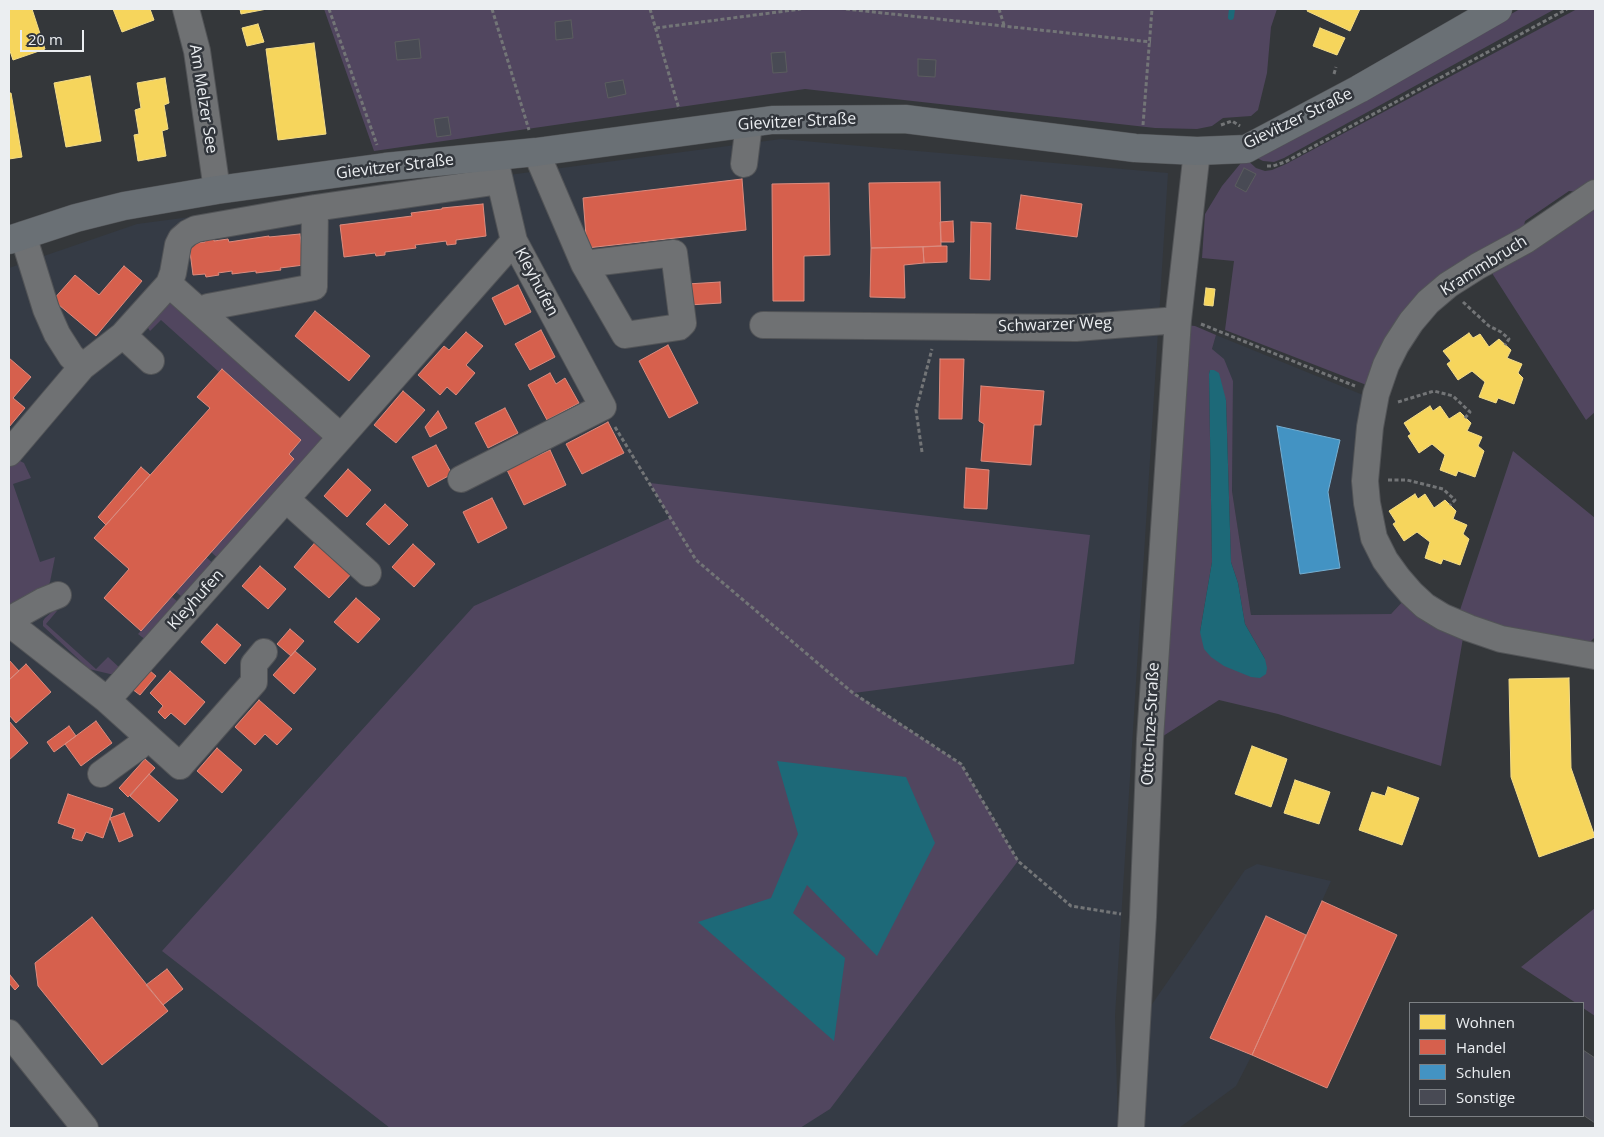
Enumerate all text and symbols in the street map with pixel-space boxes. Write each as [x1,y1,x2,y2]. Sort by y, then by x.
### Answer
scale bar [22,20,86,52]
text: 20 m [28,29,63,49]
street label: Am Melzer See [185,43,221,155]
street label: Gievitzer Straße [1241,84,1355,154]
street label: Gievitzer Straße [737,109,857,135]
street label: Gievitzer Straße [335,150,455,184]
street label: Krammbruch [1437,232,1531,300]
street label: Kleyhufen [510,245,562,319]
street label: Schwarzer Weg [998,313,1112,337]
street label: Kleyhufen [164,566,228,634]
street label: Otto-Inze-Straße [1138,662,1164,786]
legend [1409,1002,1584,1117]
text: Wohnen [1456,1012,1515,1032]
text: Handel [1456,1037,1506,1057]
text: Schulen [1456,1062,1511,1082]
text: Sonstige [1456,1087,1515,1107]

